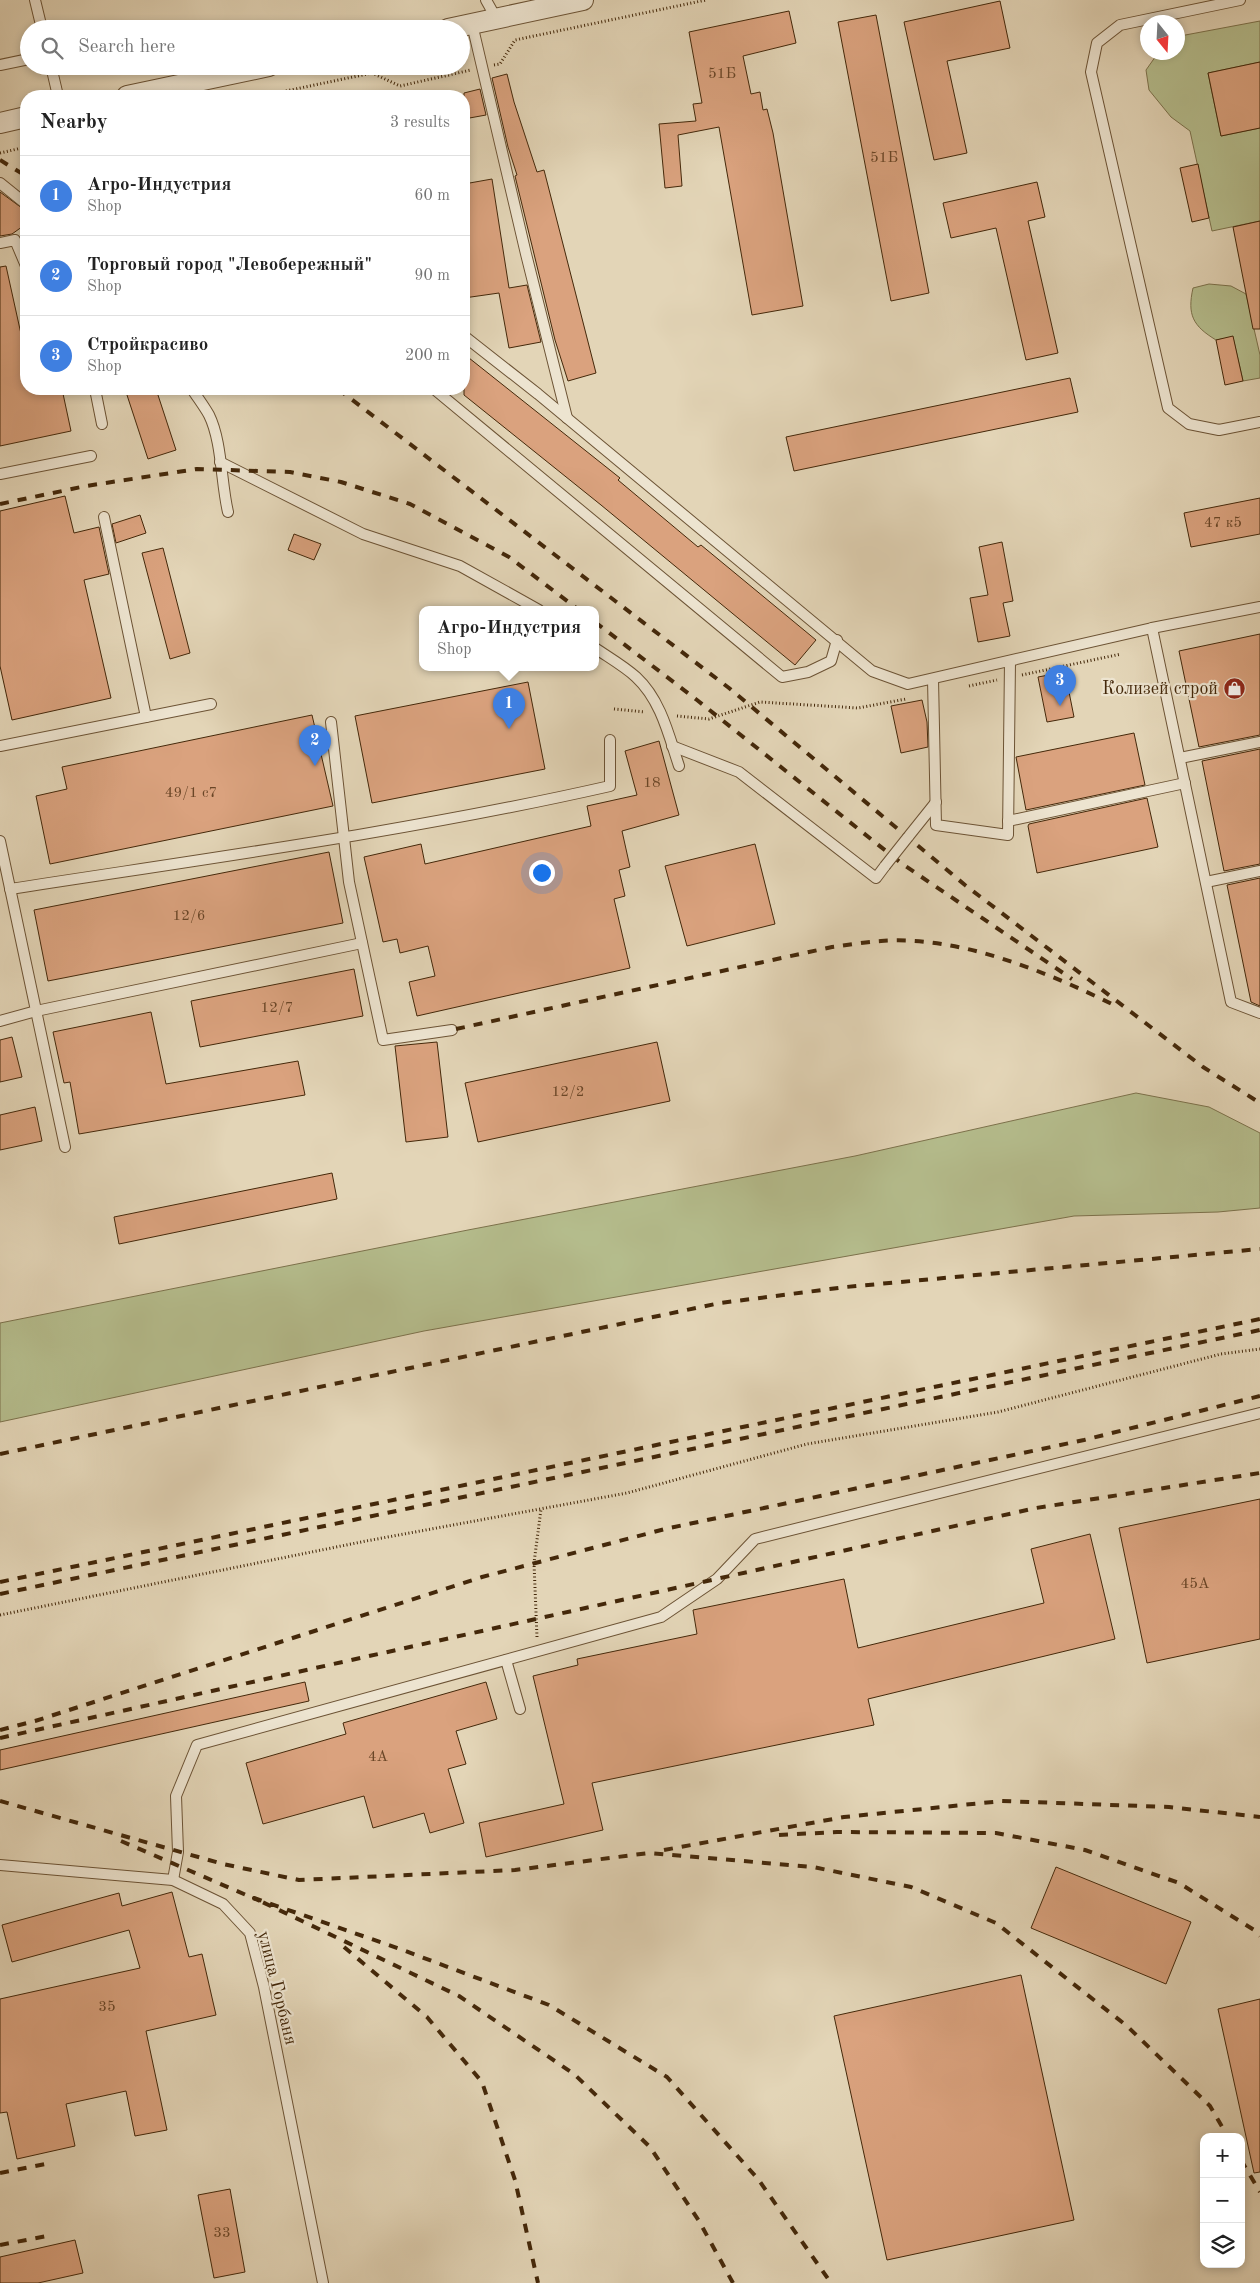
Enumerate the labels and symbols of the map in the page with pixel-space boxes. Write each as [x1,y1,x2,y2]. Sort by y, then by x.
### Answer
north arrow [1140,15,1185,60]
house number: 51Б [708,67,736,82]
house number: 51Б [870,151,898,166]
house number: 47 к5 [1204,516,1242,531]
pin: 3 [1044,665,1076,706]
shop icon: Колизей строй [1222,677,1246,701]
place label: Колизей строй [1102,680,1218,698]
pin: 1 [493,688,525,729]
pin: 2 [299,725,331,766]
house number: 18 [643,776,661,791]
house number: 49/1 с7 [165,786,217,801]
your location [529,860,555,886]
house number: 12/6 [173,909,205,924]
house number: 12/7 [261,1001,293,1016]
house number: 12/2 [552,1085,584,1100]
house number: 45А [1181,1577,1210,1592]
house number: 4А [368,1750,389,1765]
street label: улица Горбаня [254,1929,300,2047]
house number: 35 [98,2000,116,2015]
house number: 33 [213,2226,231,2241]

